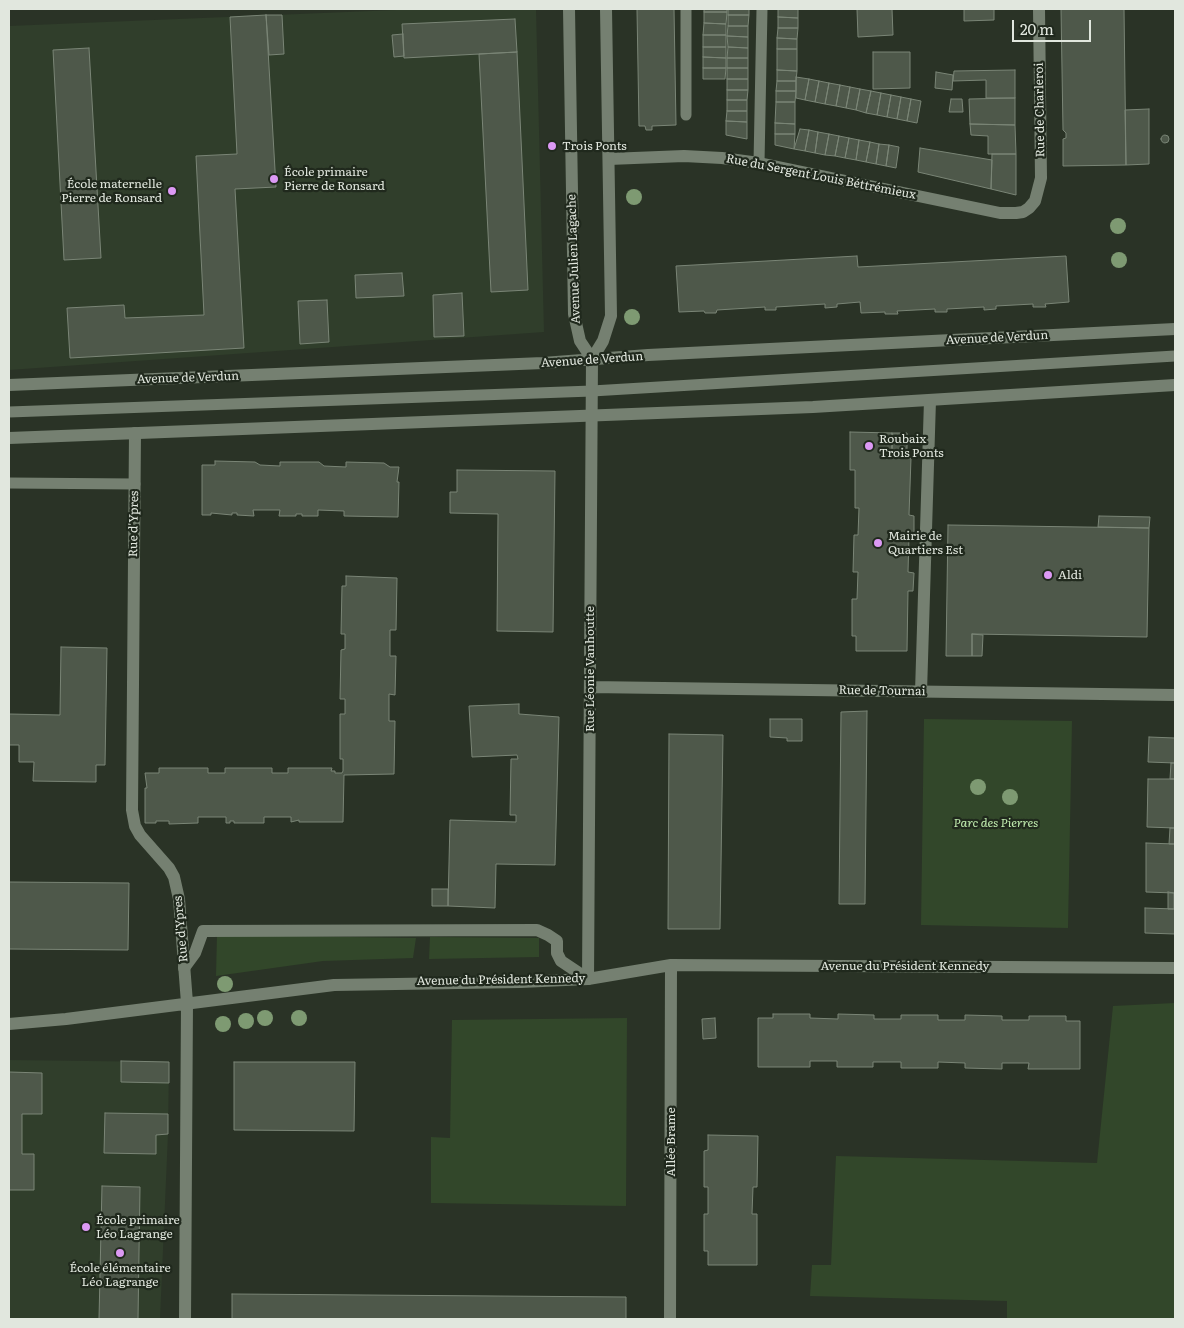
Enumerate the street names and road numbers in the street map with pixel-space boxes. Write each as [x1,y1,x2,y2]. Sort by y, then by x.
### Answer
street label: Rue de Charleroi [1032,62,1048,158]
street label: Rue du Sergent Louis Béttrémieux [725,151,917,203]
street label: Avenue Julien Lagache [565,194,583,324]
street label: Avenue de Verdun [945,328,1049,348]
street label: Avenue de Verdun [540,349,644,371]
street label: Avenue de Verdun [137,369,239,387]
street label: Rue d'Ypres [126,491,142,557]
street label: Rue Léonie Vanhoutte [583,606,597,732]
street label: Rue de Tournai [838,683,926,699]
street label: Rue d'Ypres [171,895,191,963]
street label: Avenue du Président Kennedy [821,959,989,973]
street label: Avenue du Président Kennedy [416,971,586,989]
street label: Allée Brame [664,1107,678,1177]

